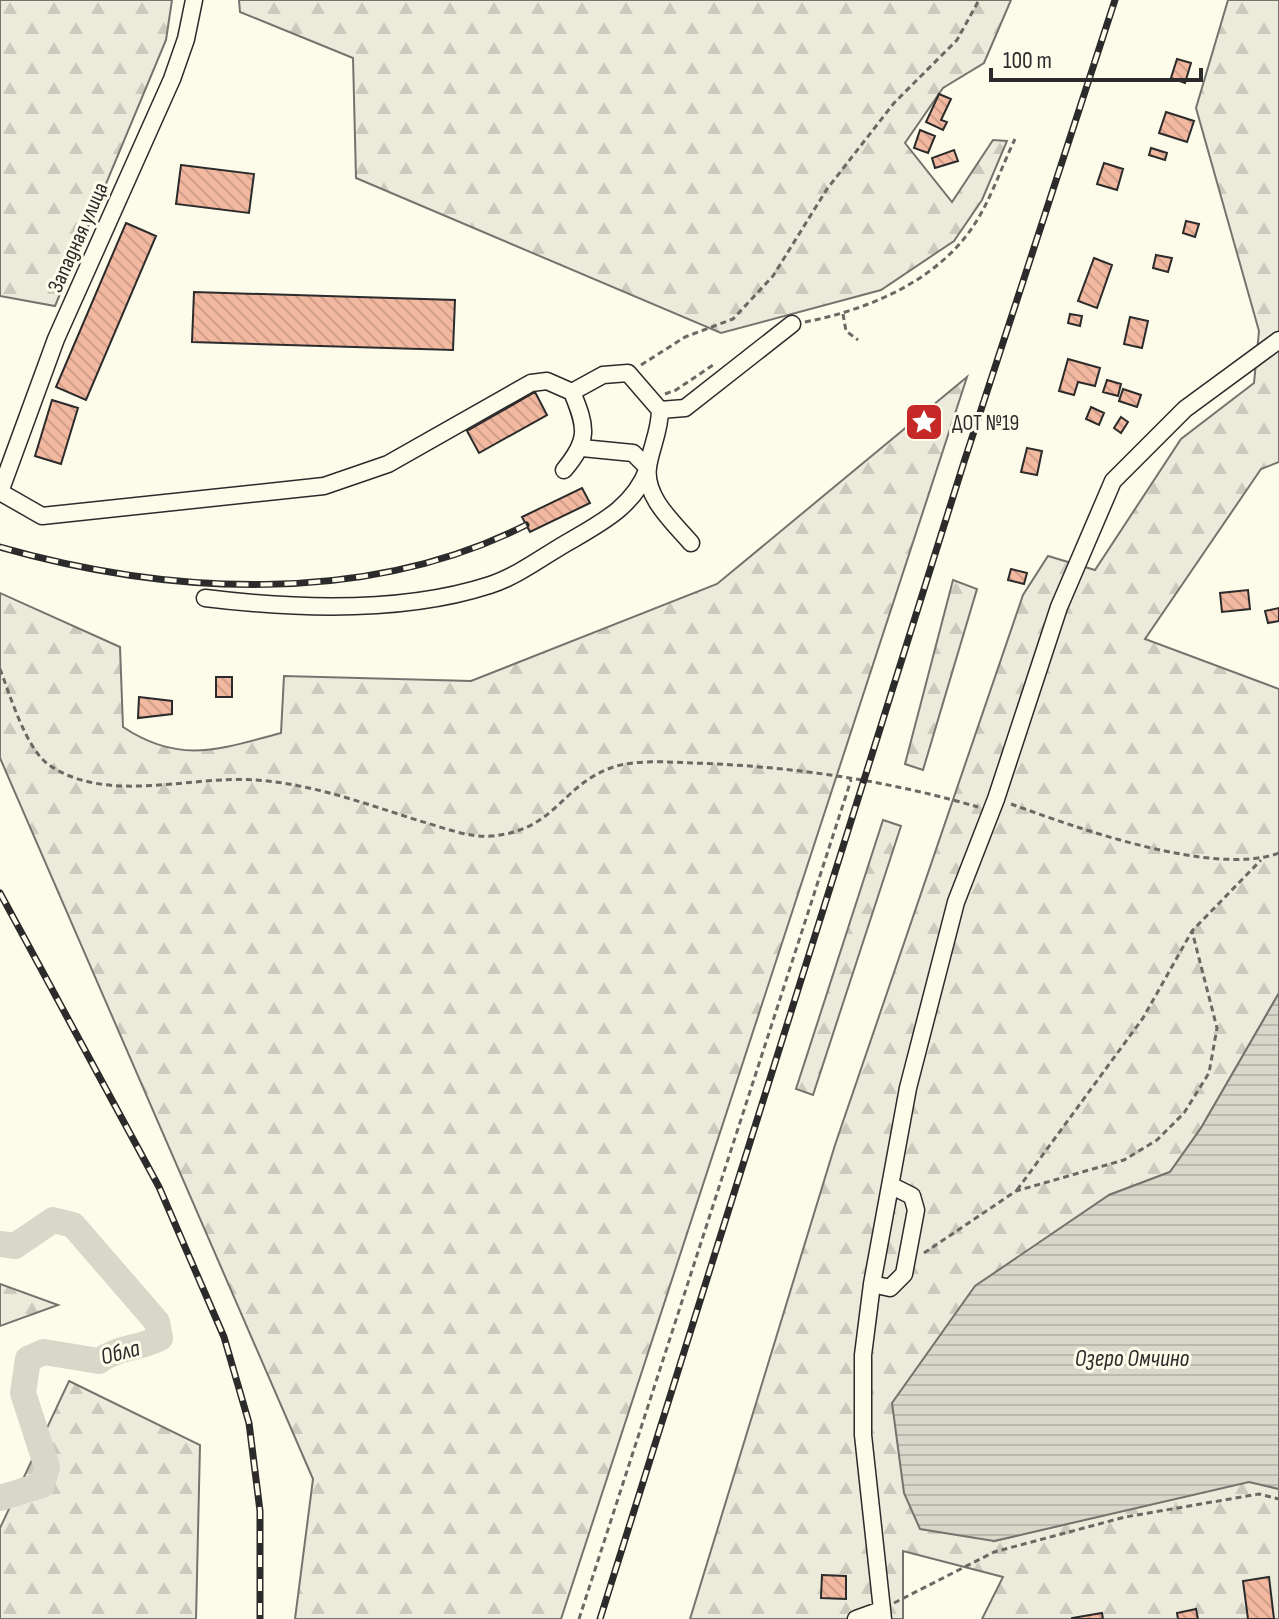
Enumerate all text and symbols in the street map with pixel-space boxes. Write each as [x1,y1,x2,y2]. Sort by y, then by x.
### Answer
scale bar [991,32,1201,82]
text: 100 m [1003,46,1052,75]
street label: Западная улица [42,178,115,297]
place icon: ДОТ №19 [903,401,945,443]
place label: ДОТ №19 [952,410,1019,437]
water label: Обла [97,1333,143,1372]
water label: Озеро Омчино [1075,1344,1190,1373]

